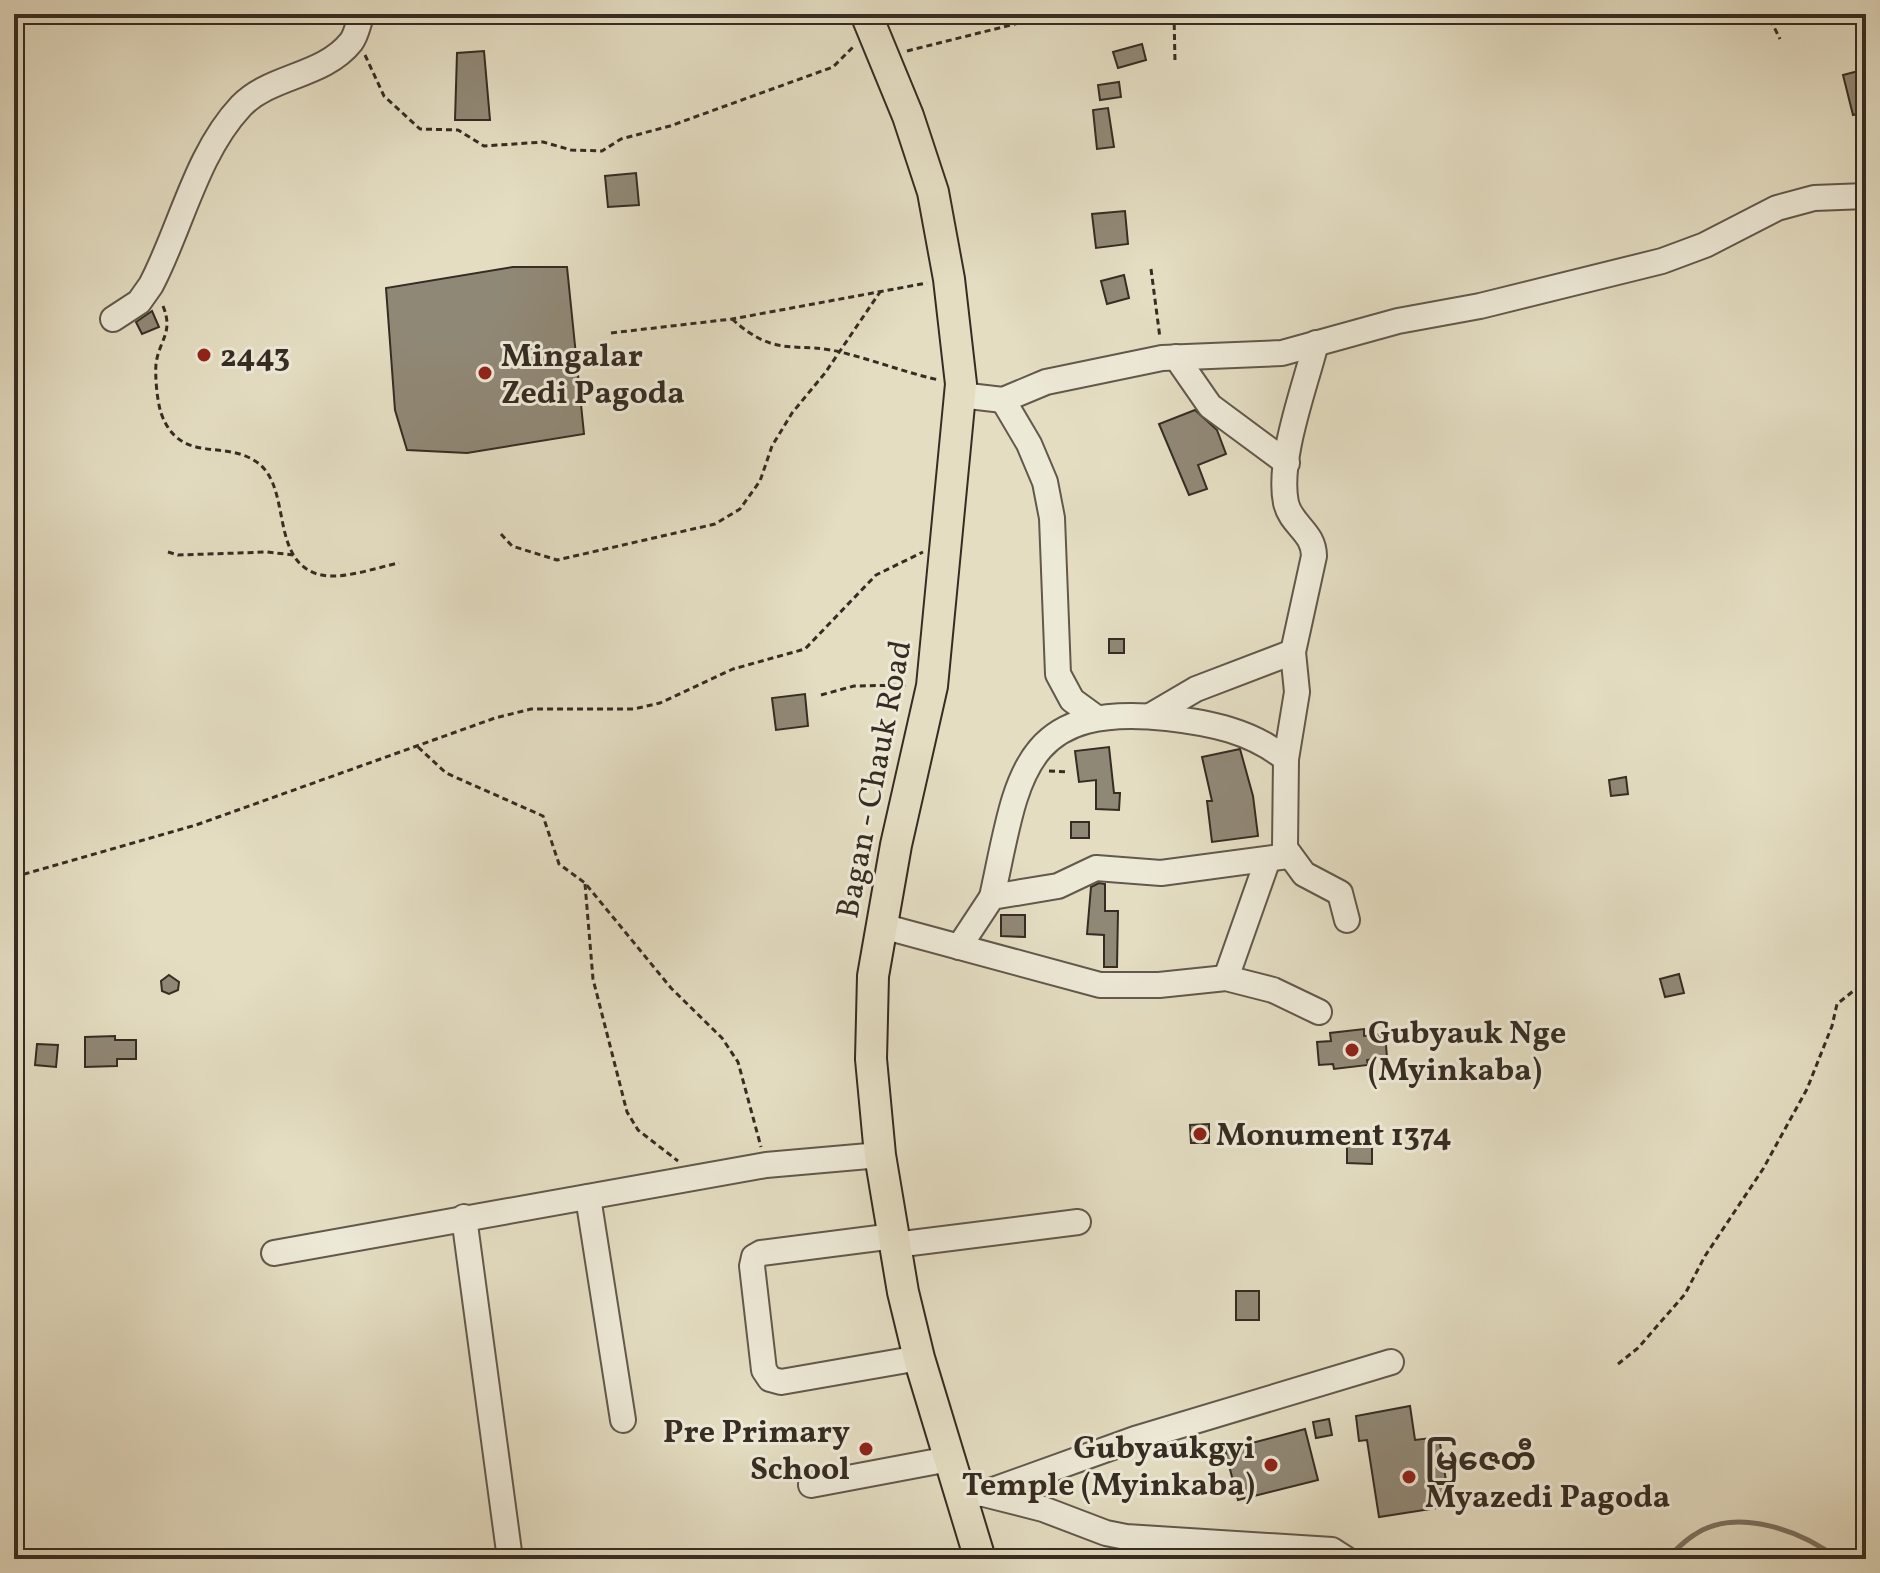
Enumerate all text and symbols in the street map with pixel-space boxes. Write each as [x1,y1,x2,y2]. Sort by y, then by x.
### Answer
place label: 2443 [220,336,290,380]
place label: Mingalar Zedi Pagoda [501,336,685,417]
marker: 2443 [195,346,213,364]
marker: Mingalar Zedi Pagoda [476,364,494,382]
street label: Bagan - Chauk Road [827,637,924,922]
place label: Gubyauk Nge (Myinkaba) [1368,1013,1566,1094]
marker: Gubyauk Nge (Myinkaba) [1343,1041,1361,1059]
place label: Monument 1374 [1216,1115,1452,1159]
marker: Monument 1374 [1191,1125,1209,1143]
place label: Pre Primary School [663,1412,850,1493]
place label: Gubyaukgyi Temple (Myinkaba) [962,1428,1255,1509]
place label: မြဇေတီ Myazedi Pagoda [1425,1437,1670,1521]
marker: Pre Primary School [857,1440,875,1458]
marker: Gubyaukgyi Temple (Myinkaba) [1262,1456,1280,1474]
marker: မြဇေတီ Myazedi Pagoda [1400,1468,1418,1486]

